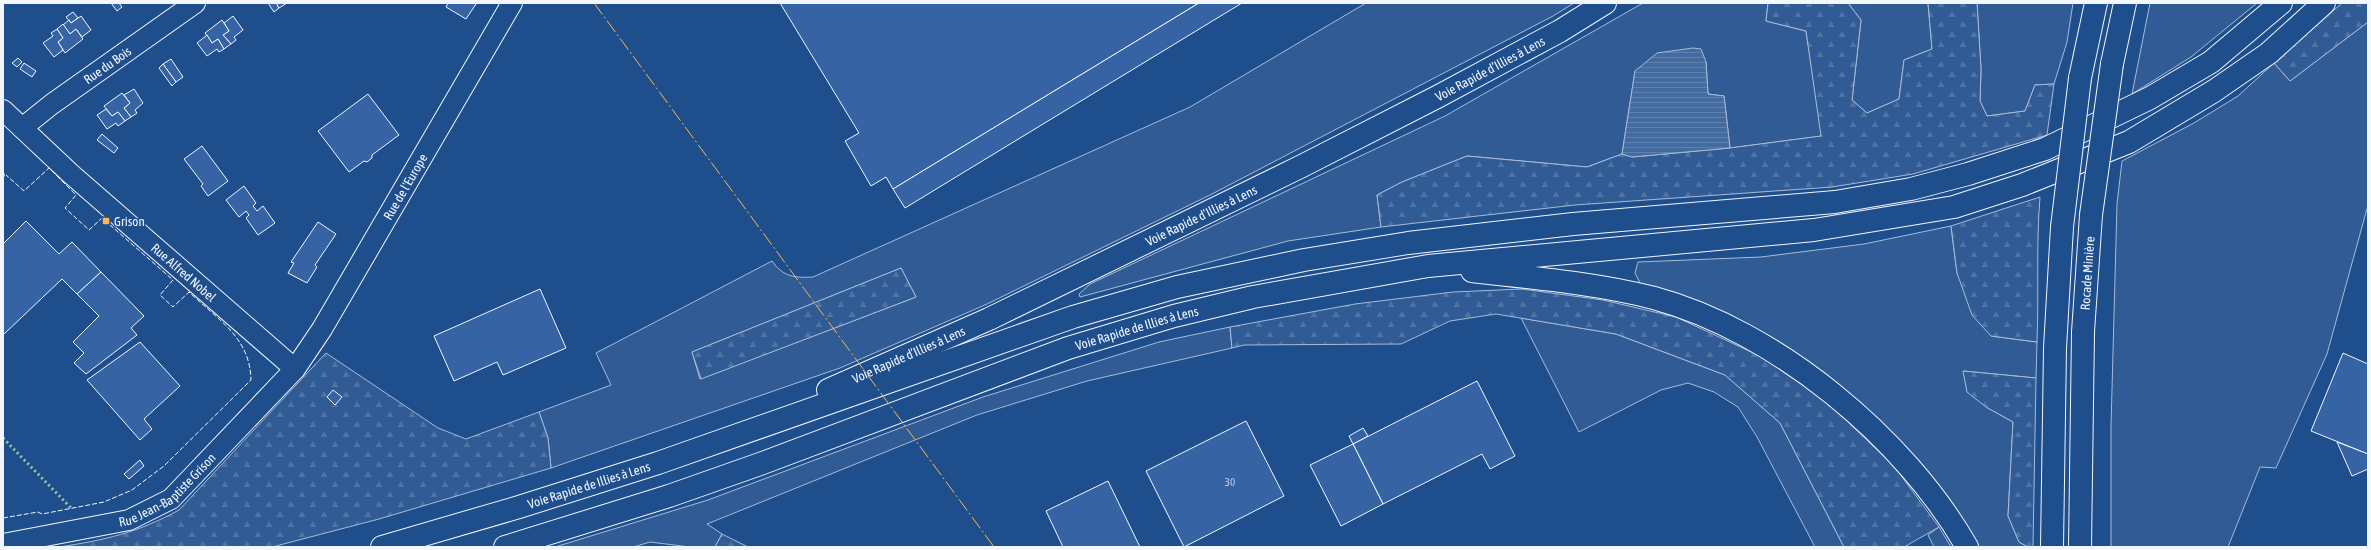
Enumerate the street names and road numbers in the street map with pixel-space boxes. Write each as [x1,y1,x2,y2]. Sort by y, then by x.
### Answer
street label: Voie Rapide d’Illies à Lens [1433,33,1548,104]
street label: Rue du Bois [81,43,134,87]
street label: Rue de l'Europe [380,151,431,222]
street label: Voie Rapide d’Illies à Lens [1143,182,1260,249]
street label: Rocade Minière [2078,236,2098,311]
street label: Rue Alfred Nobel [148,240,219,305]
street label: Voie Rapide de Illies à Lens [1074,303,1200,353]
street label: Voie Rapide d’Illies à Lens [850,323,968,386]
street label: Rue Jean-Baptiste Grison [118,450,219,530]
street label: Voie Rapide de Illies à Lens [526,459,652,512]

